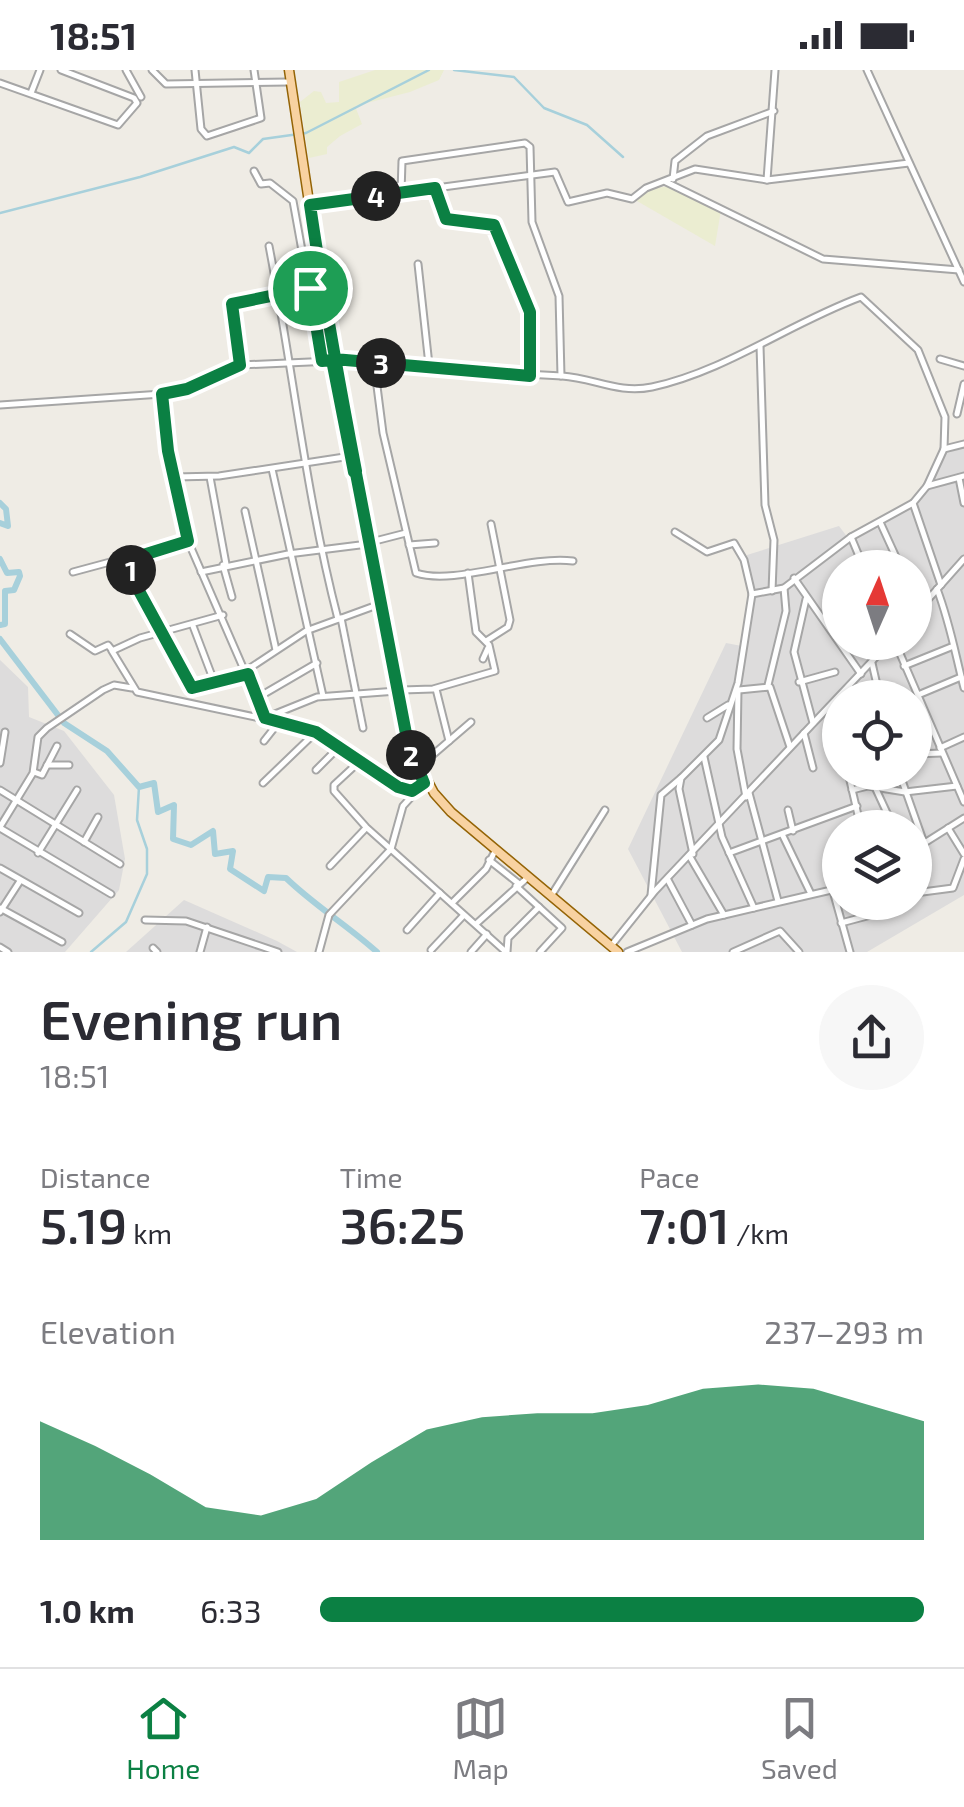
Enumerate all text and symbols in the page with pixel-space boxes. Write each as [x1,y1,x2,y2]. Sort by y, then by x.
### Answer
text: 18:51 [50,12,137,58]
pin: 4 [351,171,401,221]
text: 4 [367,179,385,213]
pin [268,246,353,331]
icon: arrive [283,261,338,316]
pin: 3 [356,338,406,388]
text: 3 [373,346,389,380]
pin: 1 [106,545,156,595]
north arrow [822,550,932,660]
map controls [822,550,932,920]
text: 1 [125,553,137,587]
button: locate [822,680,932,790]
pin: 2 [386,730,436,780]
text: 2 [403,738,419,772]
button: layers [822,810,932,920]
text: Evening run [40,985,342,1051]
button: share [819,985,924,1090]
text: 18:51 [40,1056,110,1094]
text: Distance [40,1160,151,1194]
text: Time [340,1160,402,1194]
text: Pace [639,1160,700,1194]
text: 5.19 [40,1194,127,1254]
text: 36:25 [340,1194,465,1254]
text: 7:01 [639,1194,730,1254]
text: km [127,1216,172,1250]
text: /km [730,1216,789,1250]
text: Elevation [40,1312,176,1350]
text: 237–293 m [764,1312,924,1350]
text: 1.0 km [40,1591,135,1629]
text: 6:33 [200,1591,261,1629]
tab: Home [126,1691,200,1785]
tab: Map [453,1691,509,1785]
tab: Saved [761,1691,838,1785]

